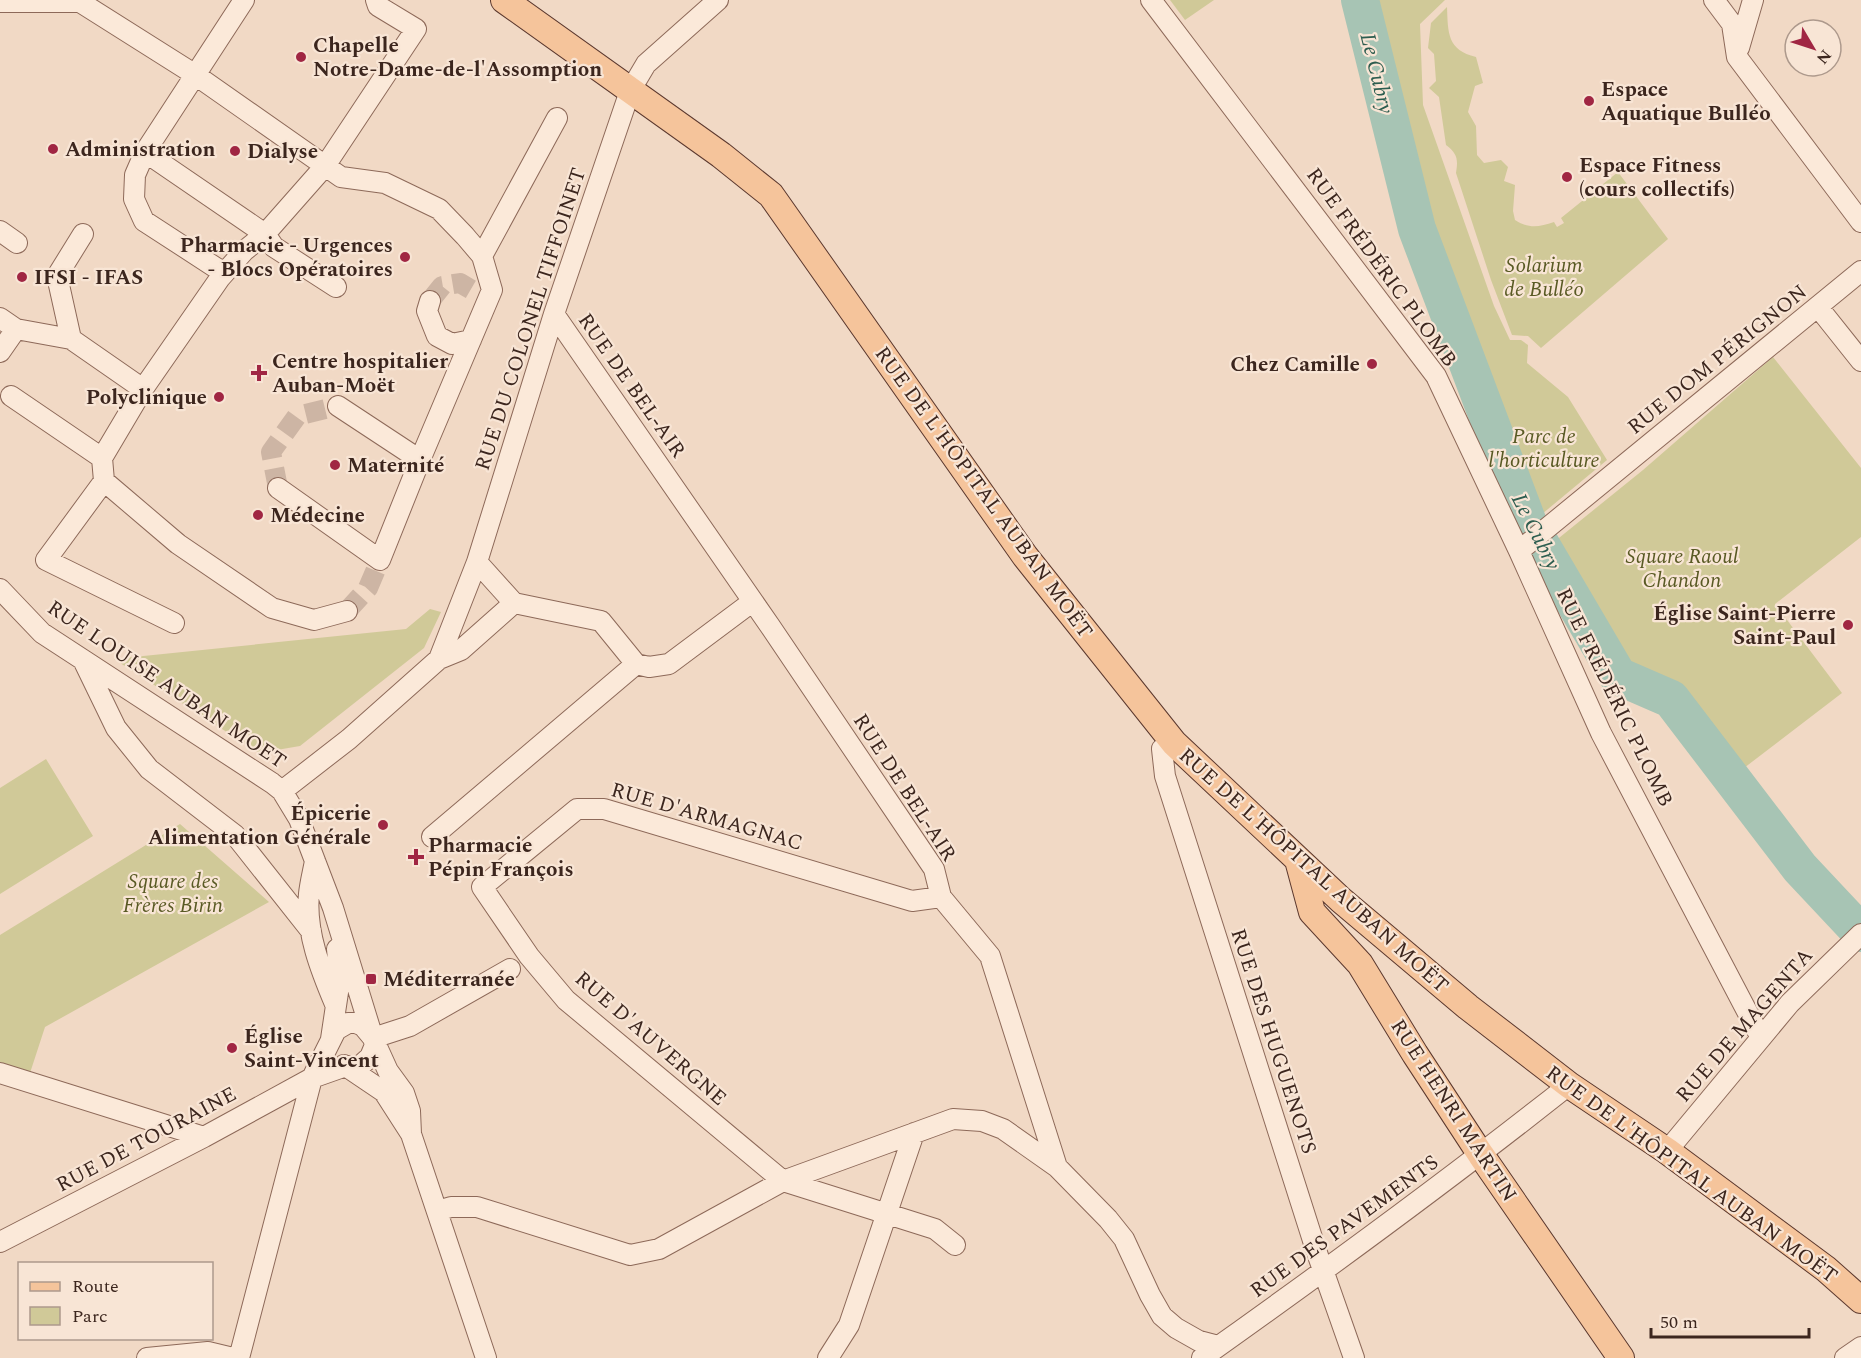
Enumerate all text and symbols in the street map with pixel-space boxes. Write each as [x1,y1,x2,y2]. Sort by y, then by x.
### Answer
north arrow [1783,18,1843,78]
place label: Chapelle Notre-Dame-de-l'Assomption [313,30,602,86]
water label: Le Cubry [1351,30,1403,117]
text: N [1810,44,1837,69]
marker: Chapelle Notre-Dame-de-l'Assomption [294,50,308,64]
place label: Espace Aquatique Bulléo [1601,74,1771,130]
marker: Espace Aquatique Bulléo [1582,94,1596,108]
place label: Administration [65,134,216,166]
place label: Dialyse [247,136,318,168]
marker: Administration [46,142,60,156]
marker: Dialyse [228,144,242,158]
place label: Espace Fitness (cours collectifs) [1579,150,1735,206]
street label: RUE FRÉDÉRIC PLOMB [1298,161,1465,374]
street label: RUE DU COLONEL TIFFOINET [467,164,595,475]
marker: Espace Fitness (cours collectifs) [1560,170,1574,184]
place label: Pharmacie - Urgences - Blocs Opératoires [180,230,393,286]
marker: Pharmacie - Urgences - Blocs Opératoires [398,250,412,264]
park label: Solarium de Bulléo [1504,250,1584,306]
place label: IFSI - IFAS [34,262,143,294]
marker: IFSI - IFAS [15,270,29,284]
street label: RUE DOM PÉRIGNON [1621,277,1815,443]
street label: RUE DE BEL-AIR [569,307,693,465]
street label: RUE DE L'HÔPITAL AUBAN MOËT [866,340,1100,645]
place label: Centre hospitalier Auban-Moët [272,346,448,402]
place label: Chez Camille [1230,349,1360,381]
marker: Chez Camille [1365,357,1379,371]
marker: Centre hospitalier Auban-Moët [250,364,268,382]
place label: Polyclinique [86,382,207,414]
marker: Polyclinique [212,390,226,404]
park label: Parc de l'horticulture [1488,421,1600,477]
place label: Maternité [347,450,444,482]
marker: Maternité [328,458,342,472]
water label: Le Cubry [1502,488,1569,576]
place label: Médecine [270,500,365,532]
marker: Médecine [251,508,265,522]
park label: Square Raoul Chandon [1626,541,1739,597]
street label: RUE FRÉDÉRIC PLOMB [1547,583,1681,812]
street label: RUE LOUISE AUBAN MOET [40,593,293,777]
place label: Église Saint-Pierre Saint-Paul [1653,598,1836,654]
marker: Église Saint-Pierre Saint-Paul [1841,618,1855,632]
street label: RUE DE BEL-AIR [844,707,964,868]
street label: RUE DE L'HÔPITAL AUBAN MOËT [1171,740,1456,1001]
street label: RUE D'ARMAGNAC [607,774,807,860]
place label: Épicerie Alimentation Générale [148,798,371,854]
marker: Épicerie Alimentation Générale [376,818,390,832]
place label: Pharmacie Pépin François [428,830,574,886]
marker: Pharmacie Pépin François [409,850,423,864]
park label: Square des Frères Birin [123,866,223,922]
street label: RUE DES HUGUENOTS [1221,925,1325,1158]
street label: RUE DE MAGENTA [1668,941,1821,1110]
place label: Méditerranée [383,964,515,996]
street label: RUE D'AUVERGNE [567,964,733,1114]
marker: Méditerranée [364,972,378,986]
street label: RUE HENRI MARTIN [1382,1013,1524,1208]
place label: Église Saint-Vincent [244,1021,379,1077]
marker: Église Saint-Vincent [225,1041,239,1055]
street label: RUE DE L'HÔPITAL AUBAN MOËT [1539,1058,1844,1292]
street label: RUE DE TOURAINE [50,1079,243,1201]
street label: RUE DES PAVEMENTS [1243,1147,1446,1306]
legend [18,1262,213,1340]
text: Route [72,1273,119,1300]
scale bar [1651,1301,1808,1339]
text: Parc [72,1303,108,1330]
text: 50 m [1660,1309,1698,1336]

